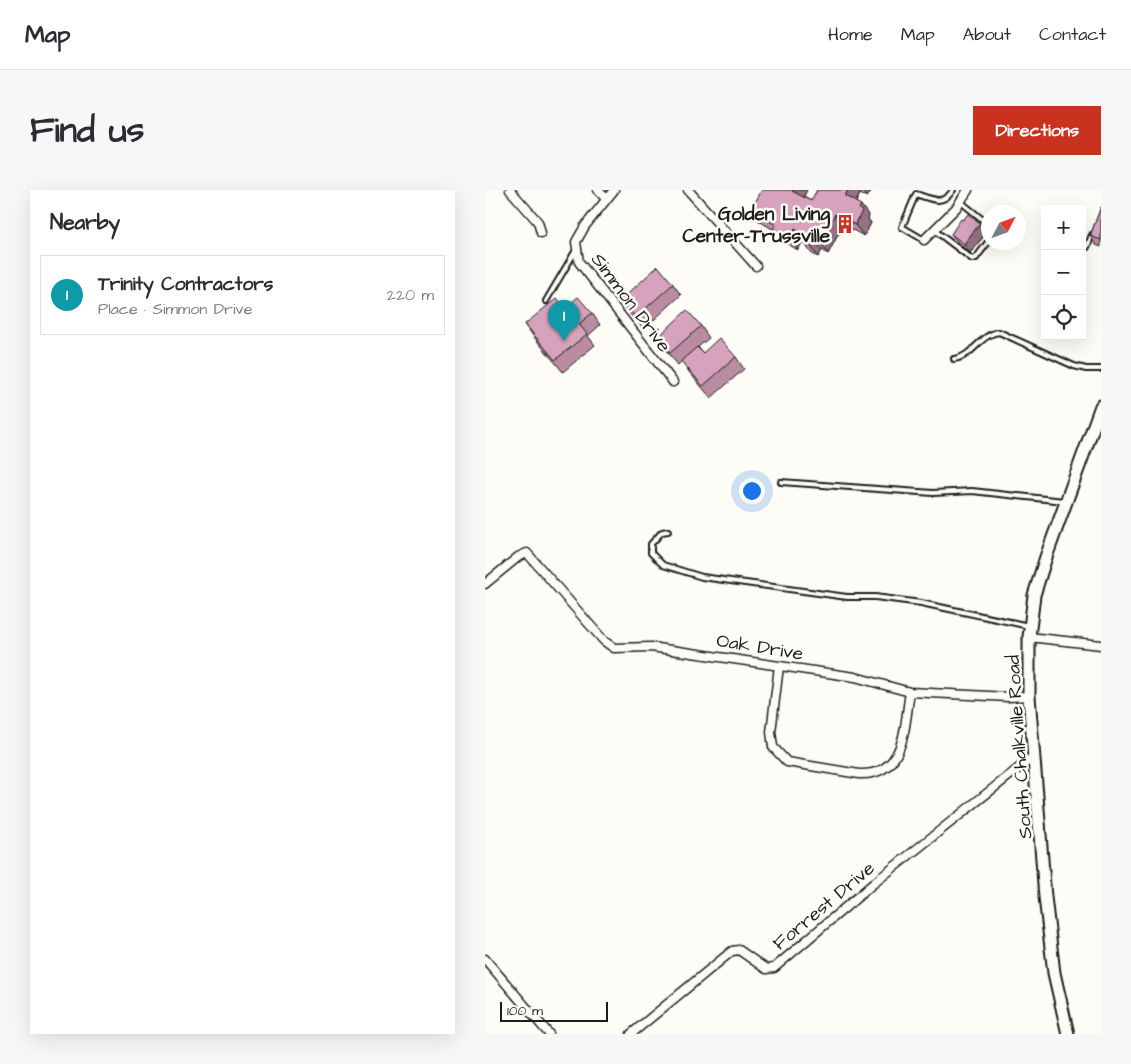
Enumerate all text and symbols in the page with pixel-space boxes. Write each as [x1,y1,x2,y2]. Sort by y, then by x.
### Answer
text: Map [25,18,70,52]
text: Home [828,22,873,47]
text: Map [901,22,935,47]
text: About [963,22,1011,47]
text: Contact [1039,22,1106,47]
text: Find us [30,106,144,155]
button: Directions [973,106,1101,155]
place label: Golden Living Center-Trussville [682,201,831,250]
north arrow [981,205,1026,250]
map controls [1041,205,1086,340]
button: + [1041,205,1086,250]
text: Nearby [50,208,120,237]
building icon: Golden Living Center-Trussville [834,213,856,235]
street label: Simmon Drive [584,248,677,358]
button: − [1041,250,1086,295]
text: Trinity Contractors [98,271,273,298]
text: 1 [66,284,68,306]
text: 220 m [387,284,434,306]
button: locate [1041,295,1086,340]
text: Place · Simmon Drive [98,298,252,320]
pin: 1 [548,300,580,341]
your location [739,478,765,504]
street label: Oak Drive [714,627,805,668]
street label: South Chalkville Road [1000,654,1039,840]
street label: Forrest Drive [767,855,881,957]
scale bar [500,999,607,1022]
text: 100 m [507,1001,543,1021]

